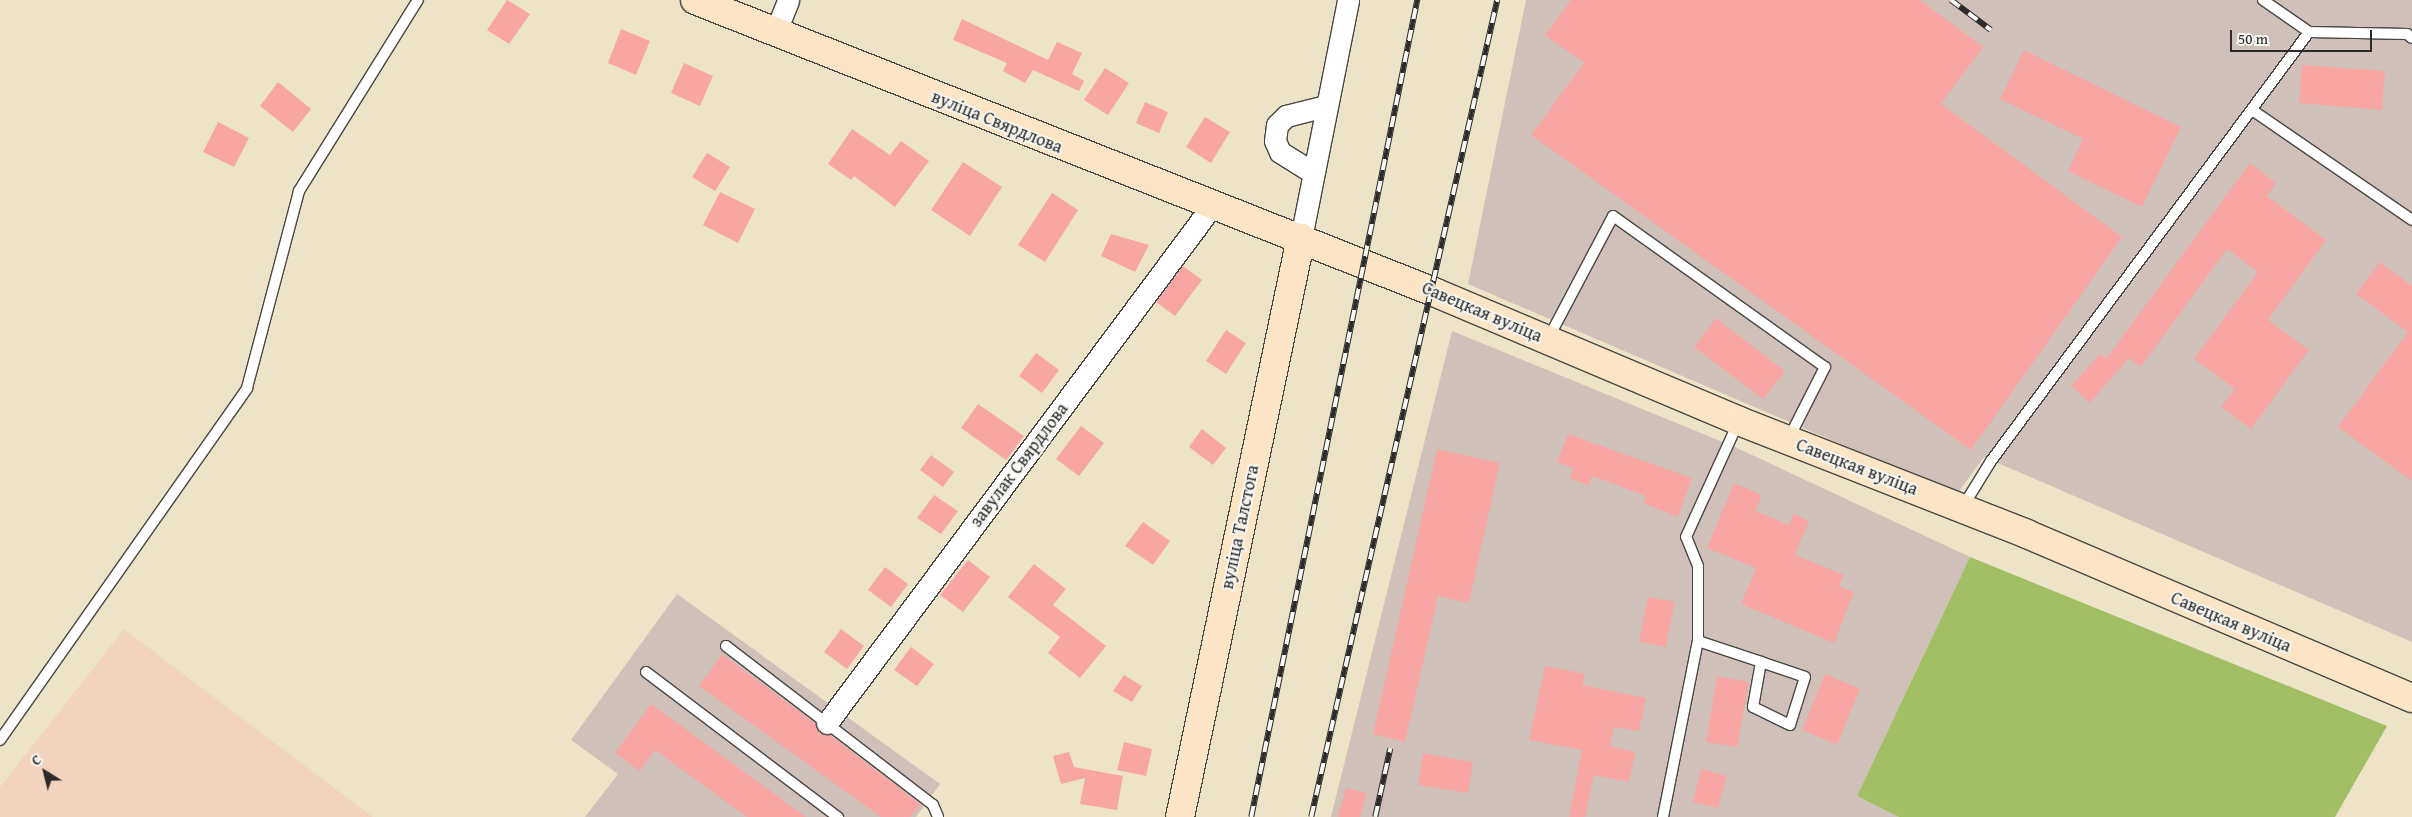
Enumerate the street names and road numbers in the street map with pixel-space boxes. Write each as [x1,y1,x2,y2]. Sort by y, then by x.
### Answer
street label: вуліца Свярдлова [928,86,1066,158]
street label: Савецкая вуліца [1419,277,1545,347]
street label: завулак Свярдлова [965,399,1073,531]
street label: Савецкая вуліца [1793,434,1921,500]
street label: вуліца Талстога [1216,463,1264,591]
street label: Савецкая вуліца [2168,587,2294,657]

